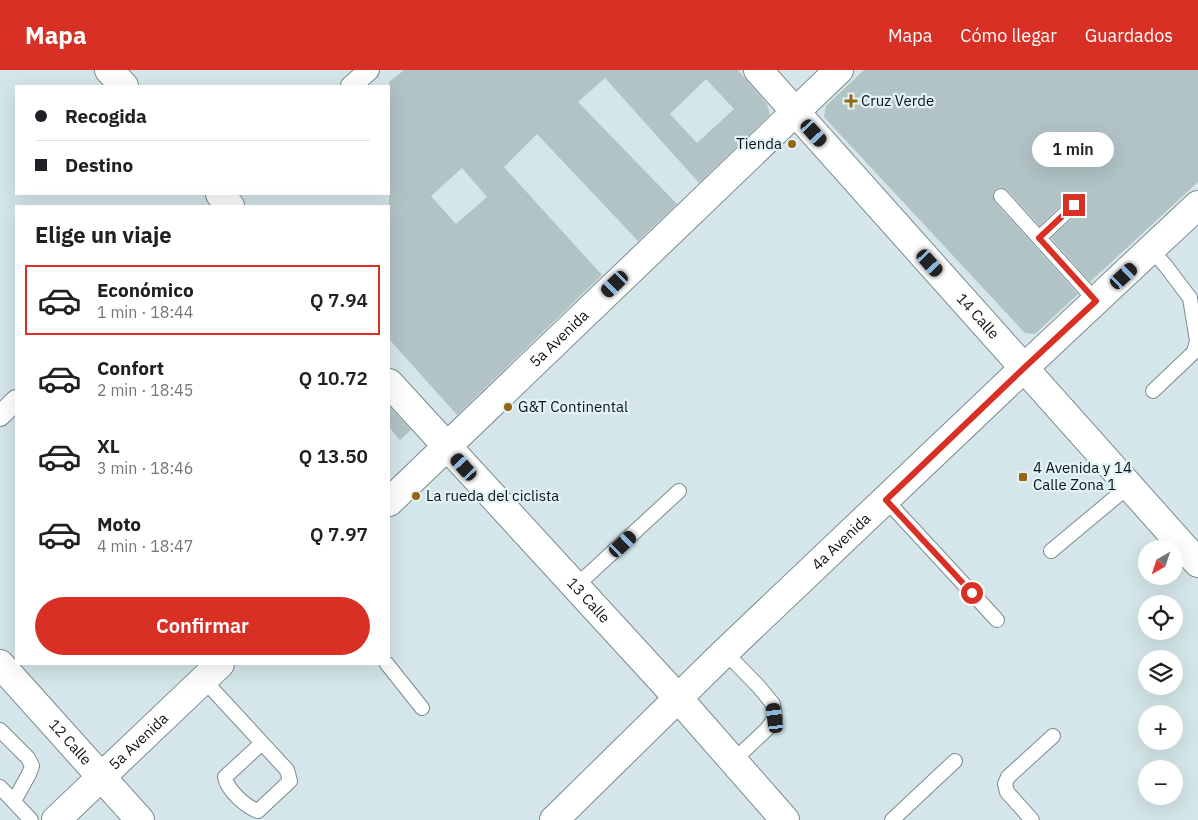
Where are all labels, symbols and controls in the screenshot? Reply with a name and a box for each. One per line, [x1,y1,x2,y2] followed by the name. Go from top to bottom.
[25,19,87,51] text: Mapa
[888,24,932,47] text: Mapa
[960,24,1057,47] text: Cómo llegar
[1085,24,1173,47] text: Guardados
[861,91,934,110] place label: Cruz Verde
[845,95,857,107] marker: Cruz Verde
[65,104,147,128] text: Recogida
[798,117,829,149] car
[1033,132,1115,168] callout: 1 min
[736,134,782,153] place label: Tienda
[786,138,798,150] marker: Tienda
[1052,139,1094,159] text: 1 min
[65,153,133,177] text: Destino
[1063,194,1085,216] route end
[35,220,172,249] text: Elige un viaje
[914,247,945,279] car
[1107,260,1140,292] car
[598,268,631,300] car
[37,278,82,323] icon: car
[97,278,194,302] text: Económico
[310,288,368,312] text: Q 7.94
[953,289,1004,343] street label: 14 Calle
[97,302,193,322] text: 1 min · 18:44
[525,306,592,371] street label: 5a Avenida
[37,356,82,401] icon: car
[97,356,164,380] text: Confort
[299,366,368,390] text: Q 10.72
[97,380,193,400] text: 2 min · 18:45
[518,397,628,416] place label: G&T Continental
[502,401,514,413] marker: G&T Continental
[37,434,82,479] icon: car
[97,434,120,458] text: XL
[299,444,368,468] text: Q 13.50
[448,451,479,483] car
[97,458,193,478] text: 3 min · 18:46
[1033,458,1132,494] place label: 4 Avenida y 14 Calle Zona 1
[1017,471,1029,483] marker: 4 Avenida y 14 Calle Zona 1
[426,486,559,505] place label: La rueda del ciclista
[410,490,422,502] marker: La rueda del ciclista
[807,509,874,574] street label: 4a Avenida
[37,512,82,557] icon: car
[97,512,141,536] text: Moto
[310,522,368,546] text: Q 7.97
[606,528,639,560] car
[97,536,193,556] text: 4 min · 18:47
[1138,540,1182,585] north arrow
[1138,540,1183,805] map controls
[563,573,614,627] street label: 13 Calle
[961,582,983,604] route start
[1138,595,1183,640] button: locate
[35,597,370,655] button: Confirmar
[1138,650,1183,695] button: layers
[765,702,784,734] car
[1138,705,1183,750] button: +
[105,709,172,774] street label: 5a Avenida
[45,715,96,769] street label: 12 Calle
[1138,760,1183,805] button: −

